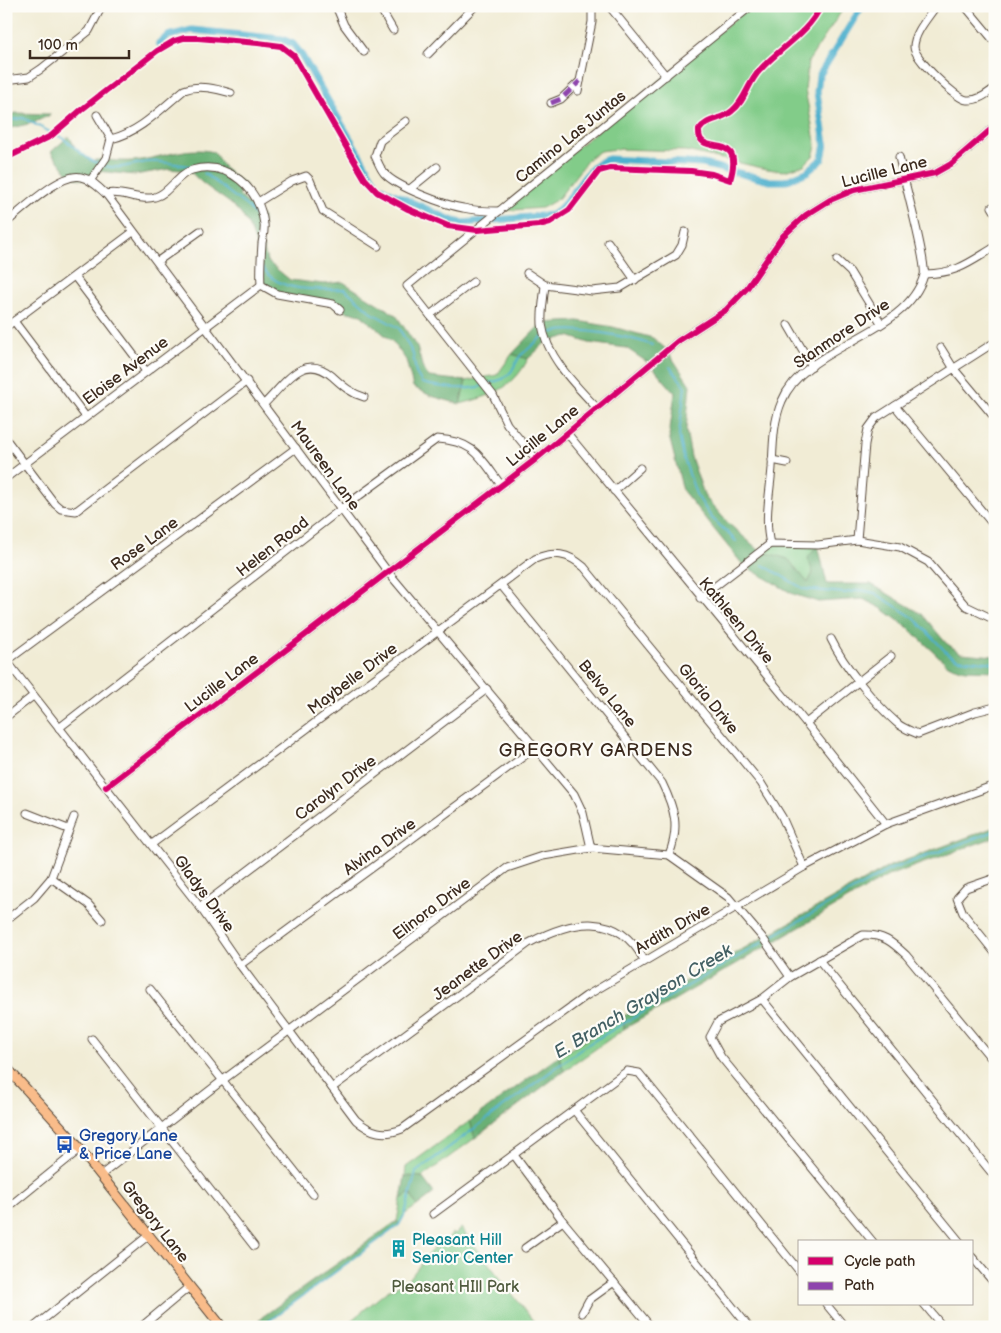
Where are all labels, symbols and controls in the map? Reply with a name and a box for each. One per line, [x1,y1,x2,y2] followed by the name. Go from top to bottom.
[30,28,129,60] scale bar
[38,36,78,55] text: 100 m
[512,87,630,188] street label: Camino Las Juntas
[840,153,930,192] street label: Lucille Lane
[790,295,894,373] street label: Stanmore Drive
[79,333,173,410] street label: Eloise Avenue
[503,401,583,471] street label: Lucille Lane
[286,417,364,515] street label: Maureen Lane
[108,513,183,575] street label: Rose Lane
[233,513,313,581] street label: Helen Road
[694,574,778,668] street label: Kathleen Drive
[304,639,402,719] street label: Maybelle Drive
[181,649,263,717] street label: Lucille Lane
[574,656,640,732] street label: Belva Lane
[674,660,742,738] street label: Gloria Drive
[499,740,693,761] district label: GREGORY GARDENS
[292,751,381,825] street label: Carolyn Drive
[340,814,420,880] street label: Alvina Drive
[169,852,238,937] street label: Gladys Drive
[389,873,475,945] street label: Elinora Drive
[632,900,714,958] street label: Ardith Drive
[429,927,527,1005] street label: Jeanette Drive
[550,939,737,1063] water label: E. Branch Grayson Creek
[79,1127,178,1164] place label: Gregory Lane & Price Lane
[55,1134,75,1154] bus stop icon: Gregory Lane & Price Lane
[117,1177,193,1267] street label: Gregory Lane
[412,1231,513,1268] place label: Pleasant Hill Senior Center
[388,1238,408,1258] building icon: Pleasant Hill Senior Center
[798,1240,974,1306] legend
[844,1252,915,1271] text: Cycle path
[844,1276,874,1295] text: Path
[391,1278,519,1297] park label: Pleasant HIll Park

